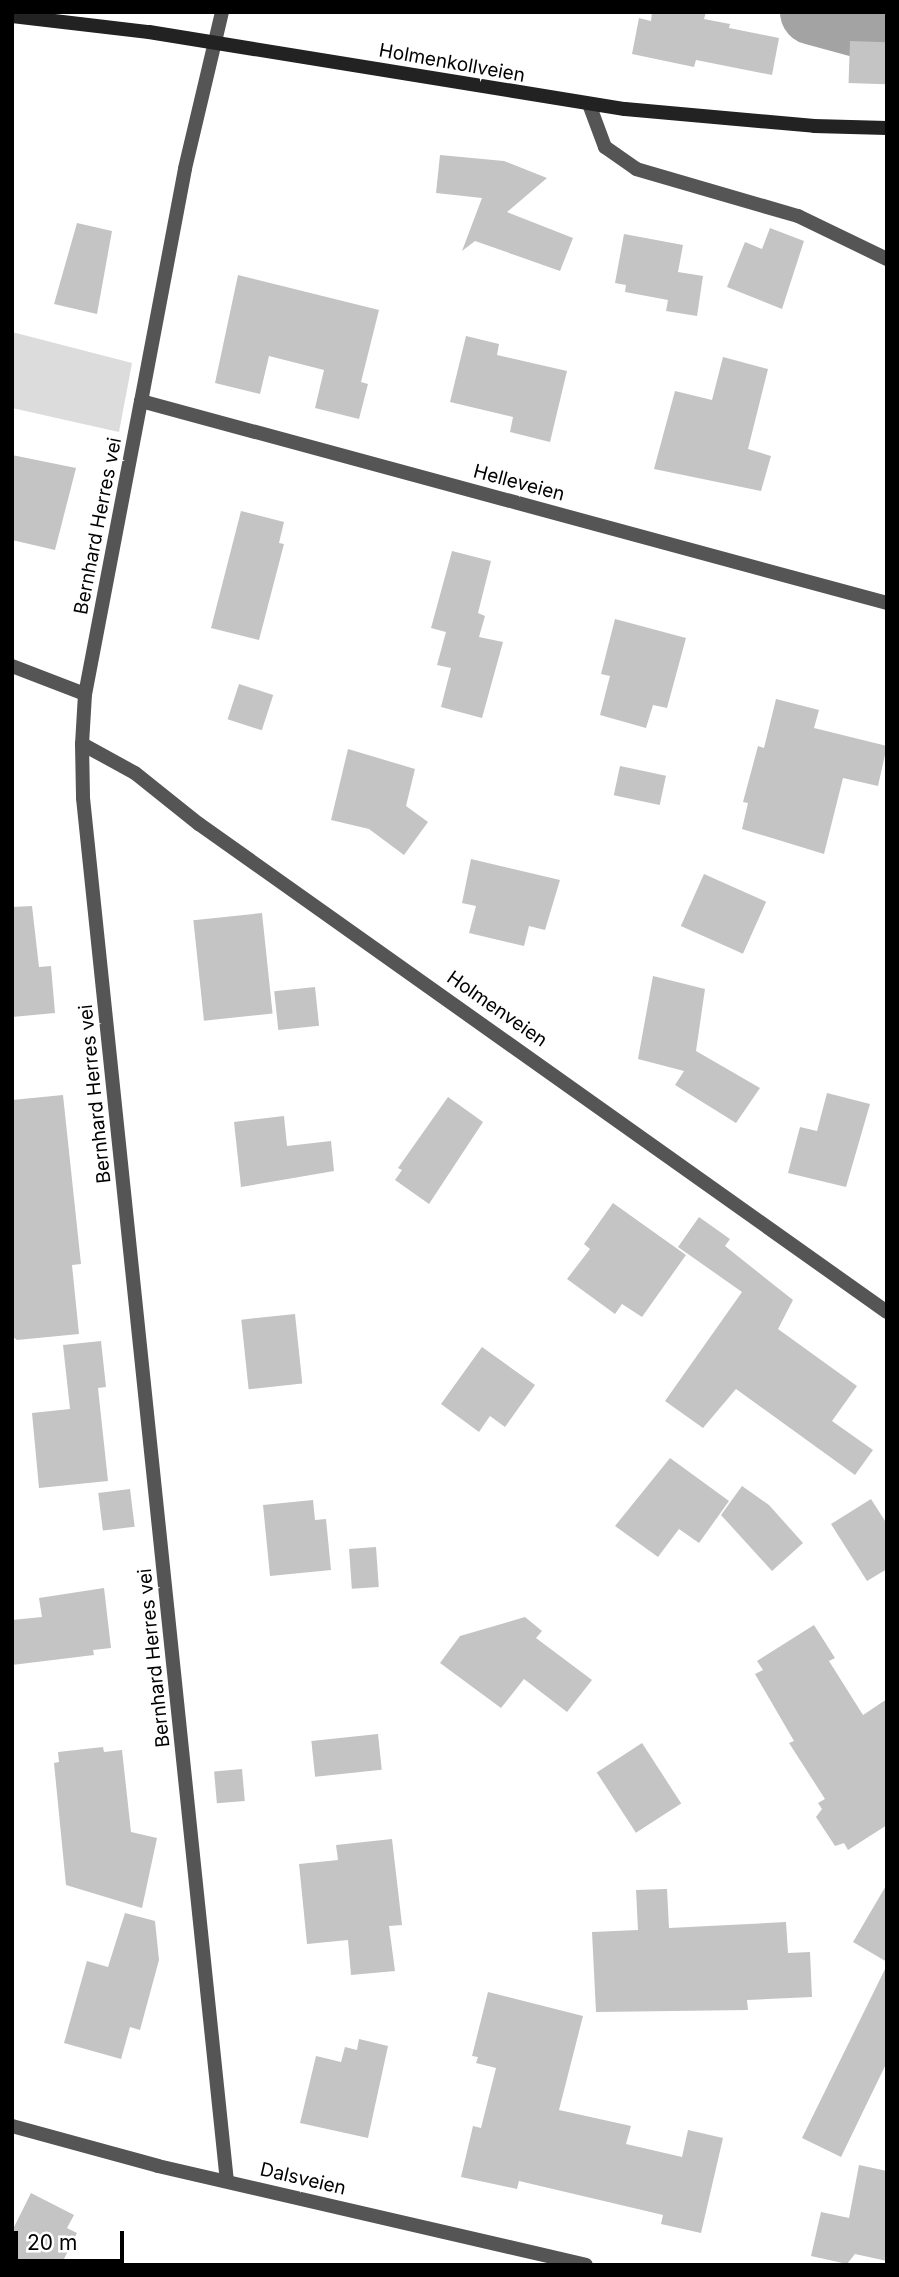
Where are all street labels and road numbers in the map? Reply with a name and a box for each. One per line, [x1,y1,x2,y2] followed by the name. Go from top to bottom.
[377,39,527,87] street label: Holmenkollveien
[70,436,126,616] street label: Bernhard Herres vei
[471,460,567,506] street label: Helleveien
[443,966,551,1052] street label: Holmenveien
[74,1003,116,1185] street label: Bernhard Herres vei
[133,1567,175,1749] street label: Bernhard Herres vei
[258,2158,348,2200] street label: Dalsveien

